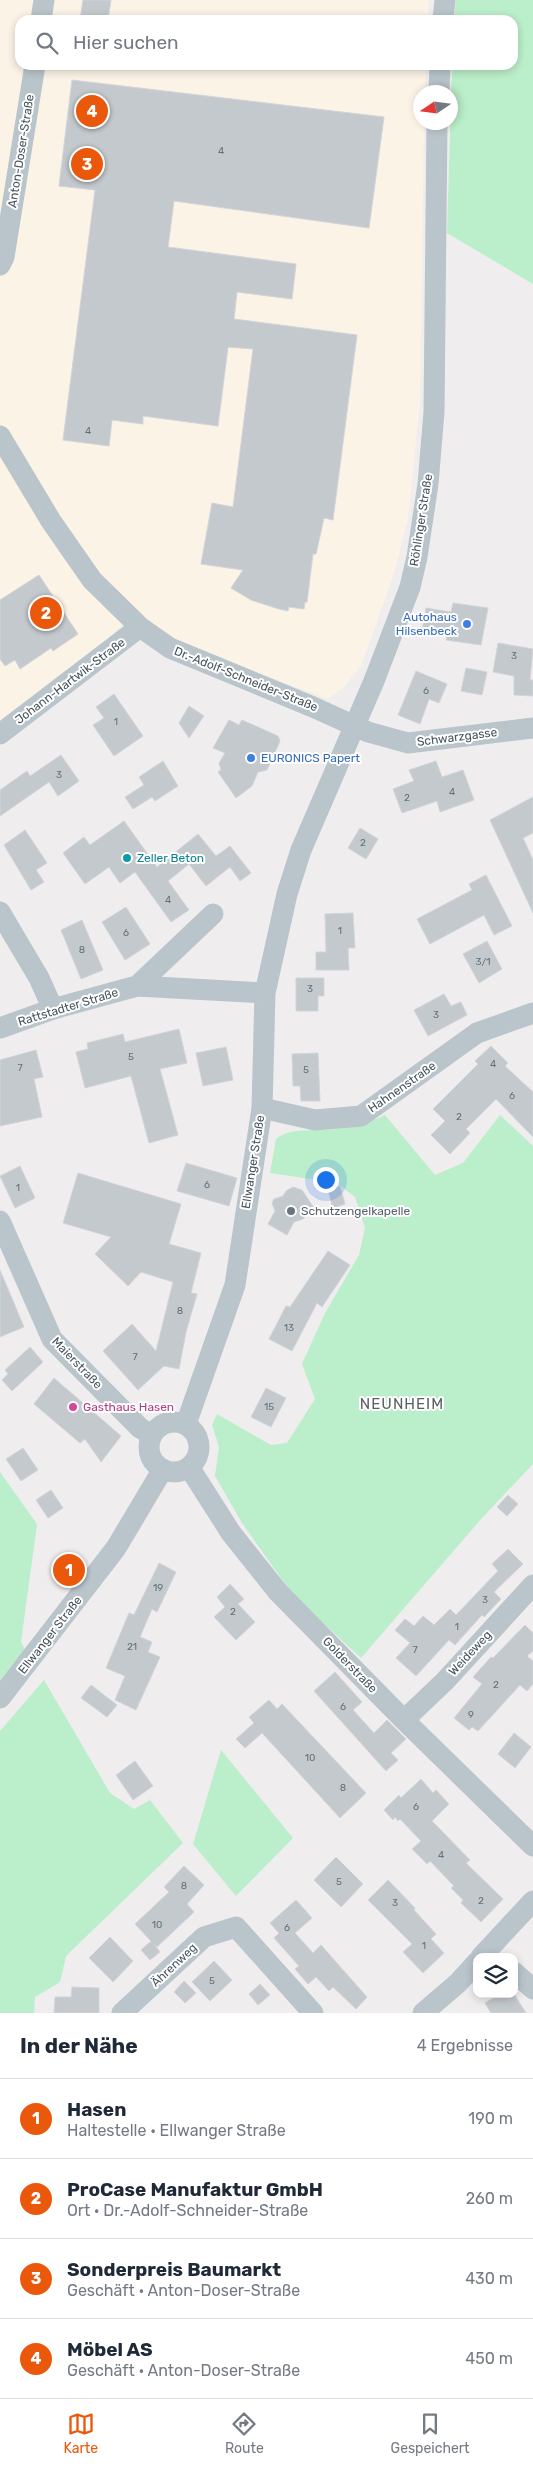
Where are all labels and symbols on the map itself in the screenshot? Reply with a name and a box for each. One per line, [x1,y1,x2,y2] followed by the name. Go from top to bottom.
[413,85,458,130] north arrow
[76,92,108,130] pin: 4
[5,93,37,209] street label: Anton-Doser-Straße
[71,145,103,183] pin: 3
[218,145,224,157] house number: 4
[85,425,91,437] house number: 4
[407,473,435,567] street label: Röhlinger Straße
[30,594,62,632] pin: 2
[396,610,458,638] place label: Autohaus Hilsenbeck
[461,618,473,630] marker: Autohaus Hilsenbeck
[12,635,128,727] street label: Johann-Hartwik-Straße
[172,644,320,714] street label: Dr.-Adolf-Schneider-Straße
[511,650,517,662] house number: 3
[423,685,429,697] house number: 6
[114,716,118,728] house number: 1
[416,725,498,749] street label: Schwarzgasse
[261,751,360,765] place label: EURONICS Papert
[245,752,257,764] marker: EURONICS Papert
[56,769,62,781] house number: 3
[449,786,455,798] house number: 4
[404,792,410,804] house number: 2
[360,837,366,849] house number: 2
[137,851,204,865] place label: Zeller Beton
[121,852,133,864] marker: Zeller Beton
[165,894,171,906] house number: 4
[338,925,342,937] house number: 1
[123,927,129,939] house number: 6
[79,944,85,956] house number: 8
[475,956,491,968] house number: 3/1
[307,983,313,995] house number: 3
[16,985,120,1029] street label: Rattstadter Straße
[433,1009,439,1021] house number: 3
[128,1051,134,1063] house number: 5
[365,1058,439,1116] street label: Hahnenstraße
[490,1058,496,1070] house number: 4
[17,1062,23,1074] house number: 7
[303,1064,309,1076] house number: 5
[509,1090,515,1102] house number: 6
[456,1111,462,1123] house number: 2
[239,1114,267,1210] street label: Ellwanger Straße
[313,1167,339,1193] your location
[204,1179,210,1191] house number: 6
[16,1182,20,1194] house number: 1
[301,1204,411,1218] place label: Schutzengelkapelle
[285,1205,297,1217] marker: Schutzengelkapelle
[177,1305,183,1317] house number: 8
[284,1322,294,1334] house number: 13
[49,1334,105,1392] street label: Maierstraße
[132,1351,138,1363] house number: 7
[360,1395,444,1413] district label: NEUNHEIM
[83,1400,174,1414] place label: Gasthaus Hasen
[67,1401,79,1413] marker: Gasthaus Hasen
[264,1401,274,1413] house number: 15
[53,1551,85,1589] pin: 1
[153,1582,163,1594] house number: 19
[15,1593,85,1677] street label: Ellwanger Straße
[482,1594,488,1606] house number: 3
[230,1606,236,1618] house number: 2
[455,1621,459,1633] house number: 1
[446,1628,494,1678] street label: Weideweg
[320,1634,380,1696] street label: Golderstraße
[127,1641,137,1653] house number: 21
[412,1644,418,1656] house number: 7
[493,1679,499,1691] house number: 2
[340,1701,346,1713] house number: 6
[468,1709,474,1721] house number: 9
[305,1752,315,1764] house number: 10
[340,1782,346,1794] house number: 8
[413,1801,419,1813] house number: 6
[438,1849,444,1861] house number: 4
[336,1876,342,1888] house number: 5
[181,1880,187,1892] house number: 8
[478,1895,484,1907] house number: 2
[392,1897,398,1909] house number: 3
[152,1919,162,1931] house number: 10
[284,1922,290,1934] house number: 6
[148,1940,200,1990] street label: Ährenweg
[422,1940,426,1952] house number: 1
[209,1975,215,1987] house number: 5

